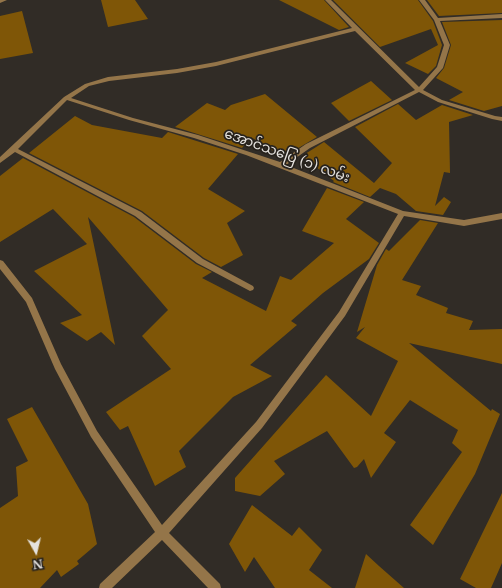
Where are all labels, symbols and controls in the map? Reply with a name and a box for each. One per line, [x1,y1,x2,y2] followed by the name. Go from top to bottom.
[222,125,352,187] street label: အောင်သပြေ (၁) လမ်း
[16,532,56,572] north arrow
[32,556,44,572] text: N

